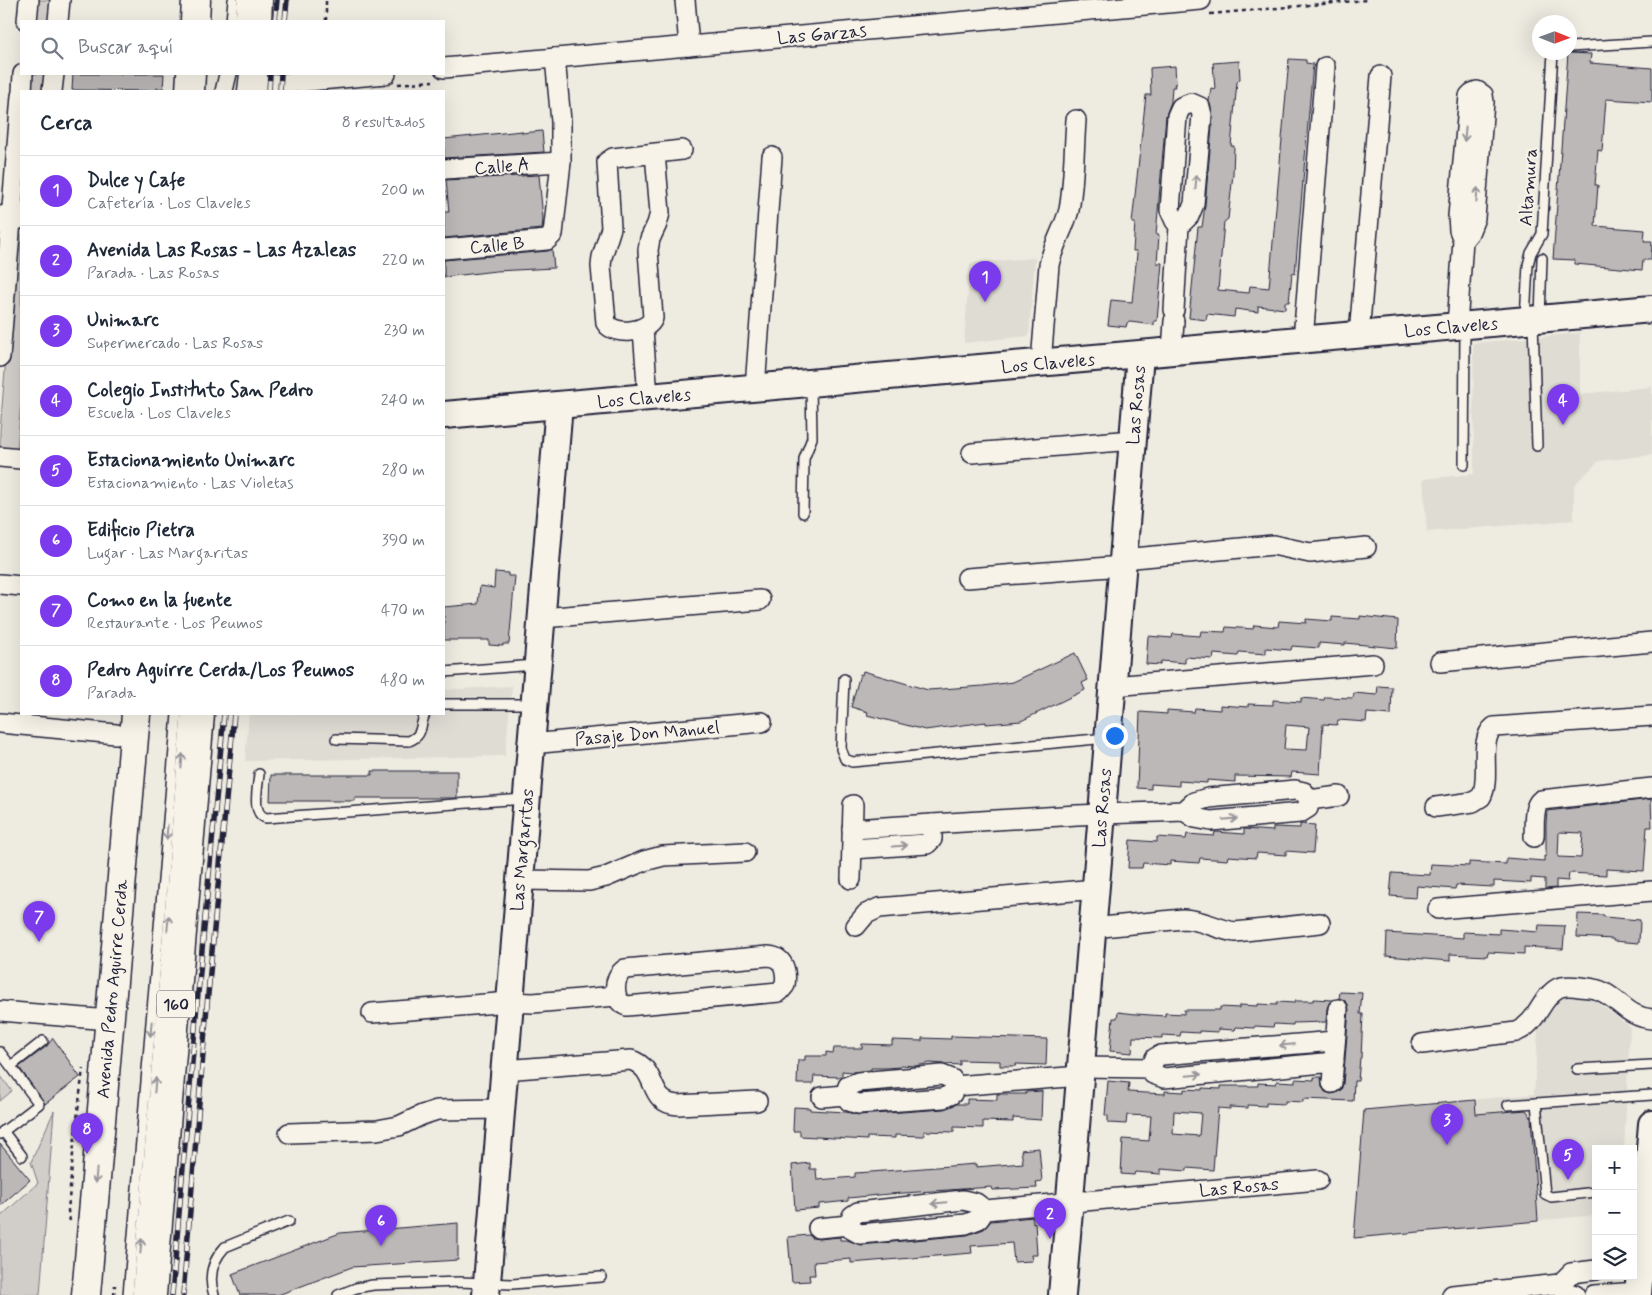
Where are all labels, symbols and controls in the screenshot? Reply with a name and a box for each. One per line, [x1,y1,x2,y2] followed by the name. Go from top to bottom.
[1532,15,1577,60] north arrow
[776,19,868,51] street label: Las Garzas
[20,20,445,75] search box
[38,34,66,62] icon: search
[78,35,173,60] text: Buscar aquí
[40,109,93,137] text: Cerca
[342,112,425,133] text: 8 resultados
[1461,126,1470,142] one-way arrow
[1514,147,1544,227] street label: Altamura
[474,153,530,181] street label: Calle A
[87,168,185,193] text: Dulce y Cafe
[1192,175,1201,191] one-way arrow
[52,180,60,201] text: 1
[381,180,425,201] text: 200 m
[1472,187,1481,203] one-way arrow
[87,193,251,214] text: Cafetería · Los Claveles
[469,232,526,260] street label: Calle B
[87,238,356,263] text: Avenida Las Rosas - Las Azaleas
[52,250,60,271] text: 2
[382,250,425,271] text: 220 m
[969,261,1001,302] pin: 1
[87,263,219,284] text: Parada · Las Rosas
[87,308,159,333] text: Unimarc
[1403,312,1499,344] street label: Los Claveles
[52,320,60,341] text: 3
[384,320,425,341] text: 230 m
[87,333,263,354] text: Supermercado · Las Rosas
[1000,348,1096,380] street label: Los Claveles
[1122,364,1152,446] street label: Las Rosas
[87,378,313,403] text: Colegio Instituto San Pedro
[596,383,692,415] street label: Los Claveles
[1547,384,1579,425] pin: 4
[51,390,61,411] text: 4
[381,390,425,411] text: 240 m
[87,403,231,424] text: Escuela · Los Claveles
[87,448,295,473] text: Estacionamiento Unimarc
[51,460,61,481] text: 5
[382,460,425,481] text: 280 m
[87,473,294,494] text: Estacionamiento · Las Violetas
[87,518,195,543] text: Edificio Pietra
[52,530,60,551] text: 6
[382,530,425,551] text: 390 m
[87,543,248,564] text: Lugar · Las Margaritas
[87,588,232,613] text: Como en la fuente
[51,600,61,621] text: 7
[381,600,425,621] text: 470 m
[87,613,263,634] text: Restaurante · Los Peumos
[87,658,354,683] text: Pedro Aguirre Cerda/Los Peumos
[51,670,61,691] text: 8
[380,670,425,691] text: 480 m
[87,683,136,704] text: Parada
[574,716,721,752] street label: Pasaje Don Manuel
[1102,723,1128,749] your location
[177,753,187,769] one-way arrow
[1088,767,1118,849] street label: Las Rosas
[506,788,542,913] street label: Las Margaritas
[1222,814,1238,824] one-way arrow
[163,824,172,840] one-way arrow
[892,842,908,851] one-way arrow
[91,878,135,1100] street label: Avenida Pedro Aguirre Cerda
[23,901,55,942] pin: 7
[164,915,173,931] one-way arrow
[157,991,195,1018] road number: 160
[146,1021,155,1037] one-way arrow
[1279,1040,1295,1050] one-way arrow
[1186,1070,1202,1080] one-way arrow
[150,1077,160,1093] one-way arrow
[1431,1104,1463,1145] pin: 3
[71,1113,103,1154] pin: 8
[1552,1139,1584,1180] pin: 5
[1592,1145,1637,1280] map controls
[1592,1145,1637,1190] button: +
[91,1168,101,1184] one-way arrow
[1198,1173,1280,1203] street label: Las Rosas
[1592,1190,1637,1235] button: −
[931,1198,947,1208] one-way arrow
[1034,1198,1066,1239] pin: 2
[365,1205,397,1246] pin: 6
[1592,1235,1637,1280] button: layers
[136,1239,146,1255] one-way arrow

